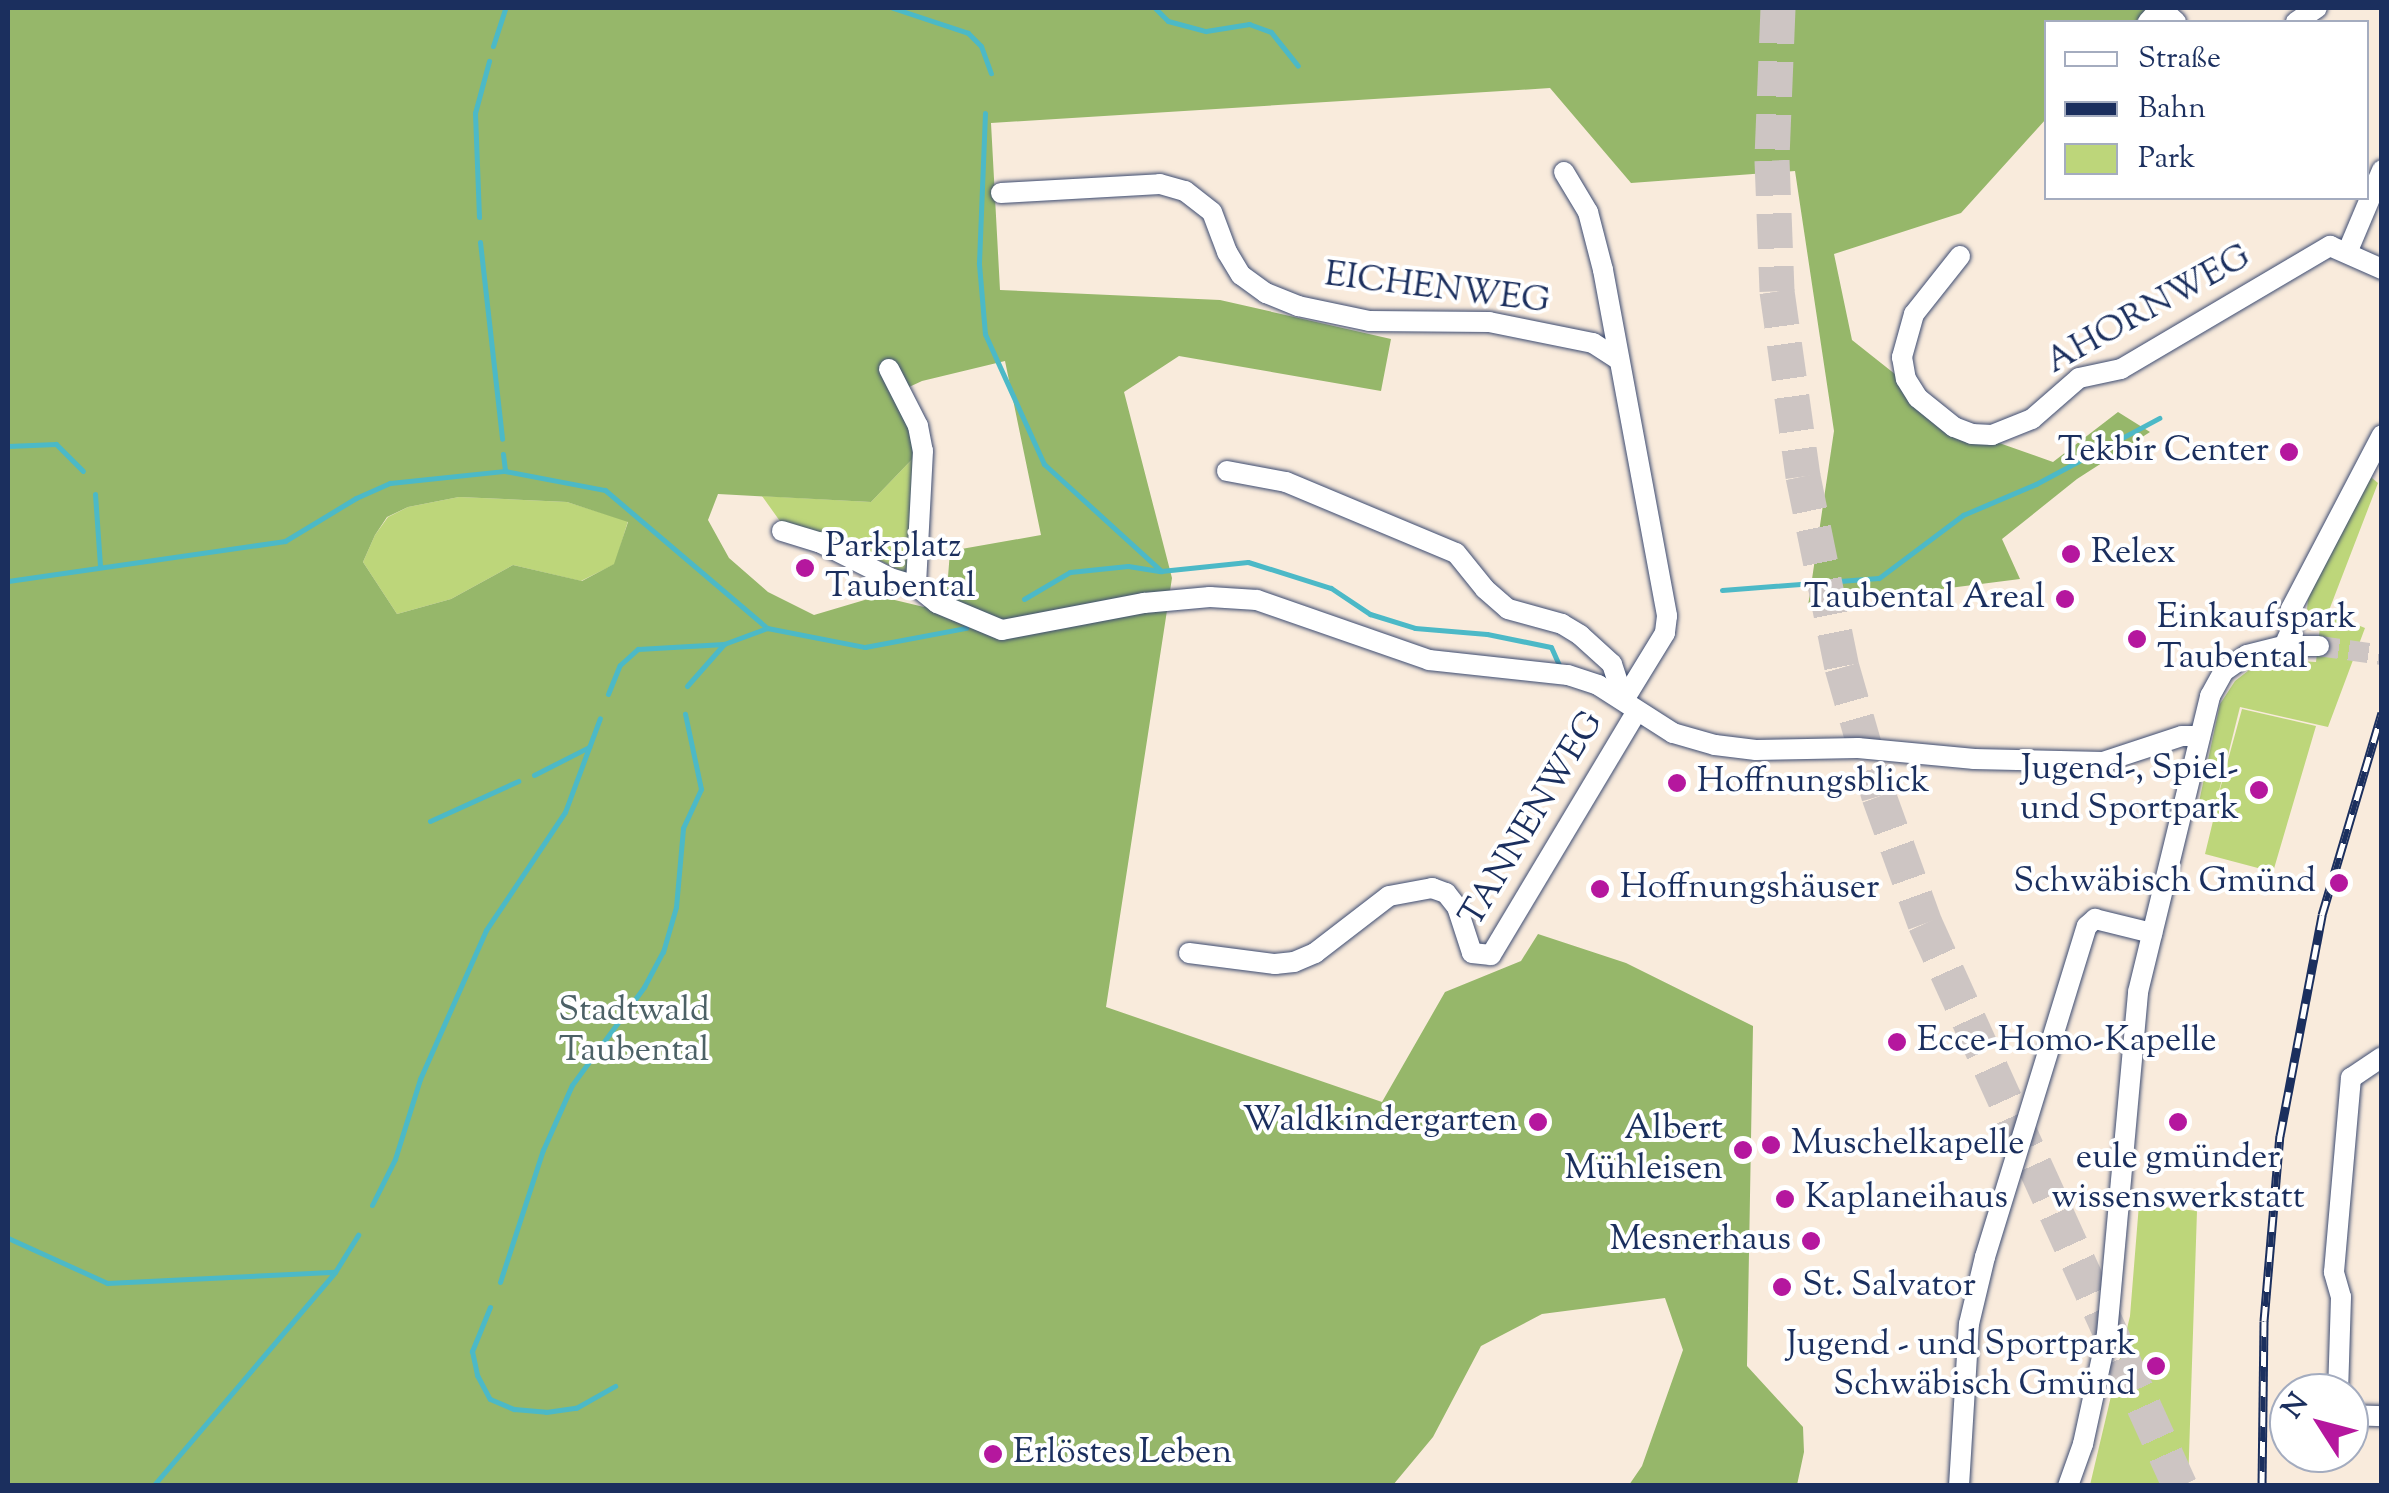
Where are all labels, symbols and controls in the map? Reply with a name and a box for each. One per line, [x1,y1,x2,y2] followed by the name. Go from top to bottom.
[2044,20,2369,200] legend
[2138,38,2221,81] text: Straße
[2138,88,2206,131] text: Bahn
[2138,138,2195,181] text: Park
[2039,237,2259,385] street label: AHORNWEG
[1322,255,1552,325] street label: EICHENWEG
[2058,431,2269,473] place label: Tekbir Center
[2278,441,2300,463] marker: Tekbir Center
[825,527,976,609] place label: Parkplatz Taubental
[2091,533,2176,575] place label: Relex
[2060,543,2082,565] marker: Relex
[794,557,816,579] marker: Parkplatz Taubental
[1804,578,2045,620] place label: Taubental Areal
[2054,588,2076,610] marker: Taubental Areal
[2157,598,2357,680] place label: Einkaufspark Taubental
[2126,628,2148,650] marker: Einkaufspark Taubental
[1452,705,1614,935] street label: TANNENWEG
[2020,749,2239,831] place label: Jugend-, Spiel- und Sportpark
[1697,762,1930,804] place label: Hoffnungsblick
[1666,772,1688,794] marker: Hoffnungsblick
[2248,779,2270,801] marker: Jugend-, Spiel- und Sportpark
[2013,862,2316,904] place label: Schwäbisch Gmünd
[1620,868,1879,910] place label: Hoffnungshäuser
[2326,870,2352,896] marker: Schwäbisch Gmünd
[1589,878,1611,900] marker: Hoffnungshäuser
[558,991,710,1073] park label: Stadtwald Taubental
[1917,1021,2217,1063] place label: Ecce-Homo-Kapelle
[1886,1031,1908,1053] marker: Ecce-Homo-Kapelle
[1242,1101,1518,1143] place label: Waldkindergarten
[1564,1109,1723,1191] place label: Albert Mühleisen
[1527,1111,1549,1133] marker: Waldkindergarten
[2167,1111,2189,1133] marker: eule gmünder wissenswerkstatt
[1791,1124,2025,1166] place label: Muschelkapelle
[1760,1134,1782,1156] marker: Muschelkapelle
[2051,1138,2305,1220] place label: eule gmünder wissenswerkstatt
[1732,1139,1754,1161] marker: Albert Mühleisen
[1805,1178,2008,1220] place label: Kaplaneihaus
[1774,1188,1796,1210] marker: Kaplaneihaus
[1610,1220,1791,1262] place label: Mesnerhaus
[1800,1230,1822,1252] marker: Mesnerhaus
[1802,1266,1976,1308] place label: St. Salvator
[1771,1276,1793,1298] marker: St. Salvator
[1786,1325,2136,1407] place label: Jugend - und Sportpark Schwäbisch Gmünd
[2145,1355,2167,1377] marker: Jugend - und Sportpark Schwäbisch Gmünd
[2269,1373,2369,1473] north arrow
[2274,1386,2319,1427] text: N
[1013,1433,1232,1475] place label: Erlöstes Leben
[982,1443,1004,1465] marker: Erlöstes Leben

